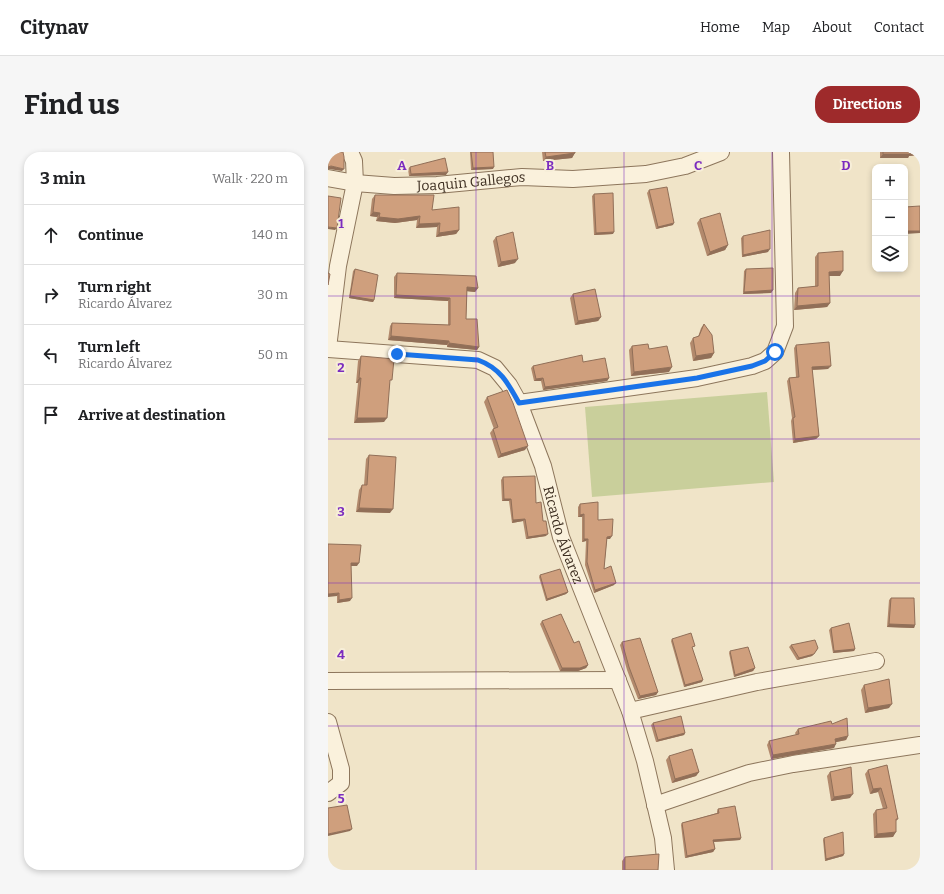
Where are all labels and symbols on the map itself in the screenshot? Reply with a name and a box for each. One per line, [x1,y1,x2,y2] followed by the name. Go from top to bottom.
[397,158,407,173] text: A
[546,158,554,173] text: B
[694,158,702,173] text: C
[841,158,851,173] text: D
[416,169,526,194] street label: Joaquin Gallegos
[338,216,344,231] text: 1
[766,343,784,361] route start
[388,345,406,363] route end
[337,360,345,375] text: 2
[539,484,587,586] street label: Ricardo Álvarez
[337,504,345,519] text: 3
[337,647,345,662] text: 4
[337,791,345,806] text: 5

